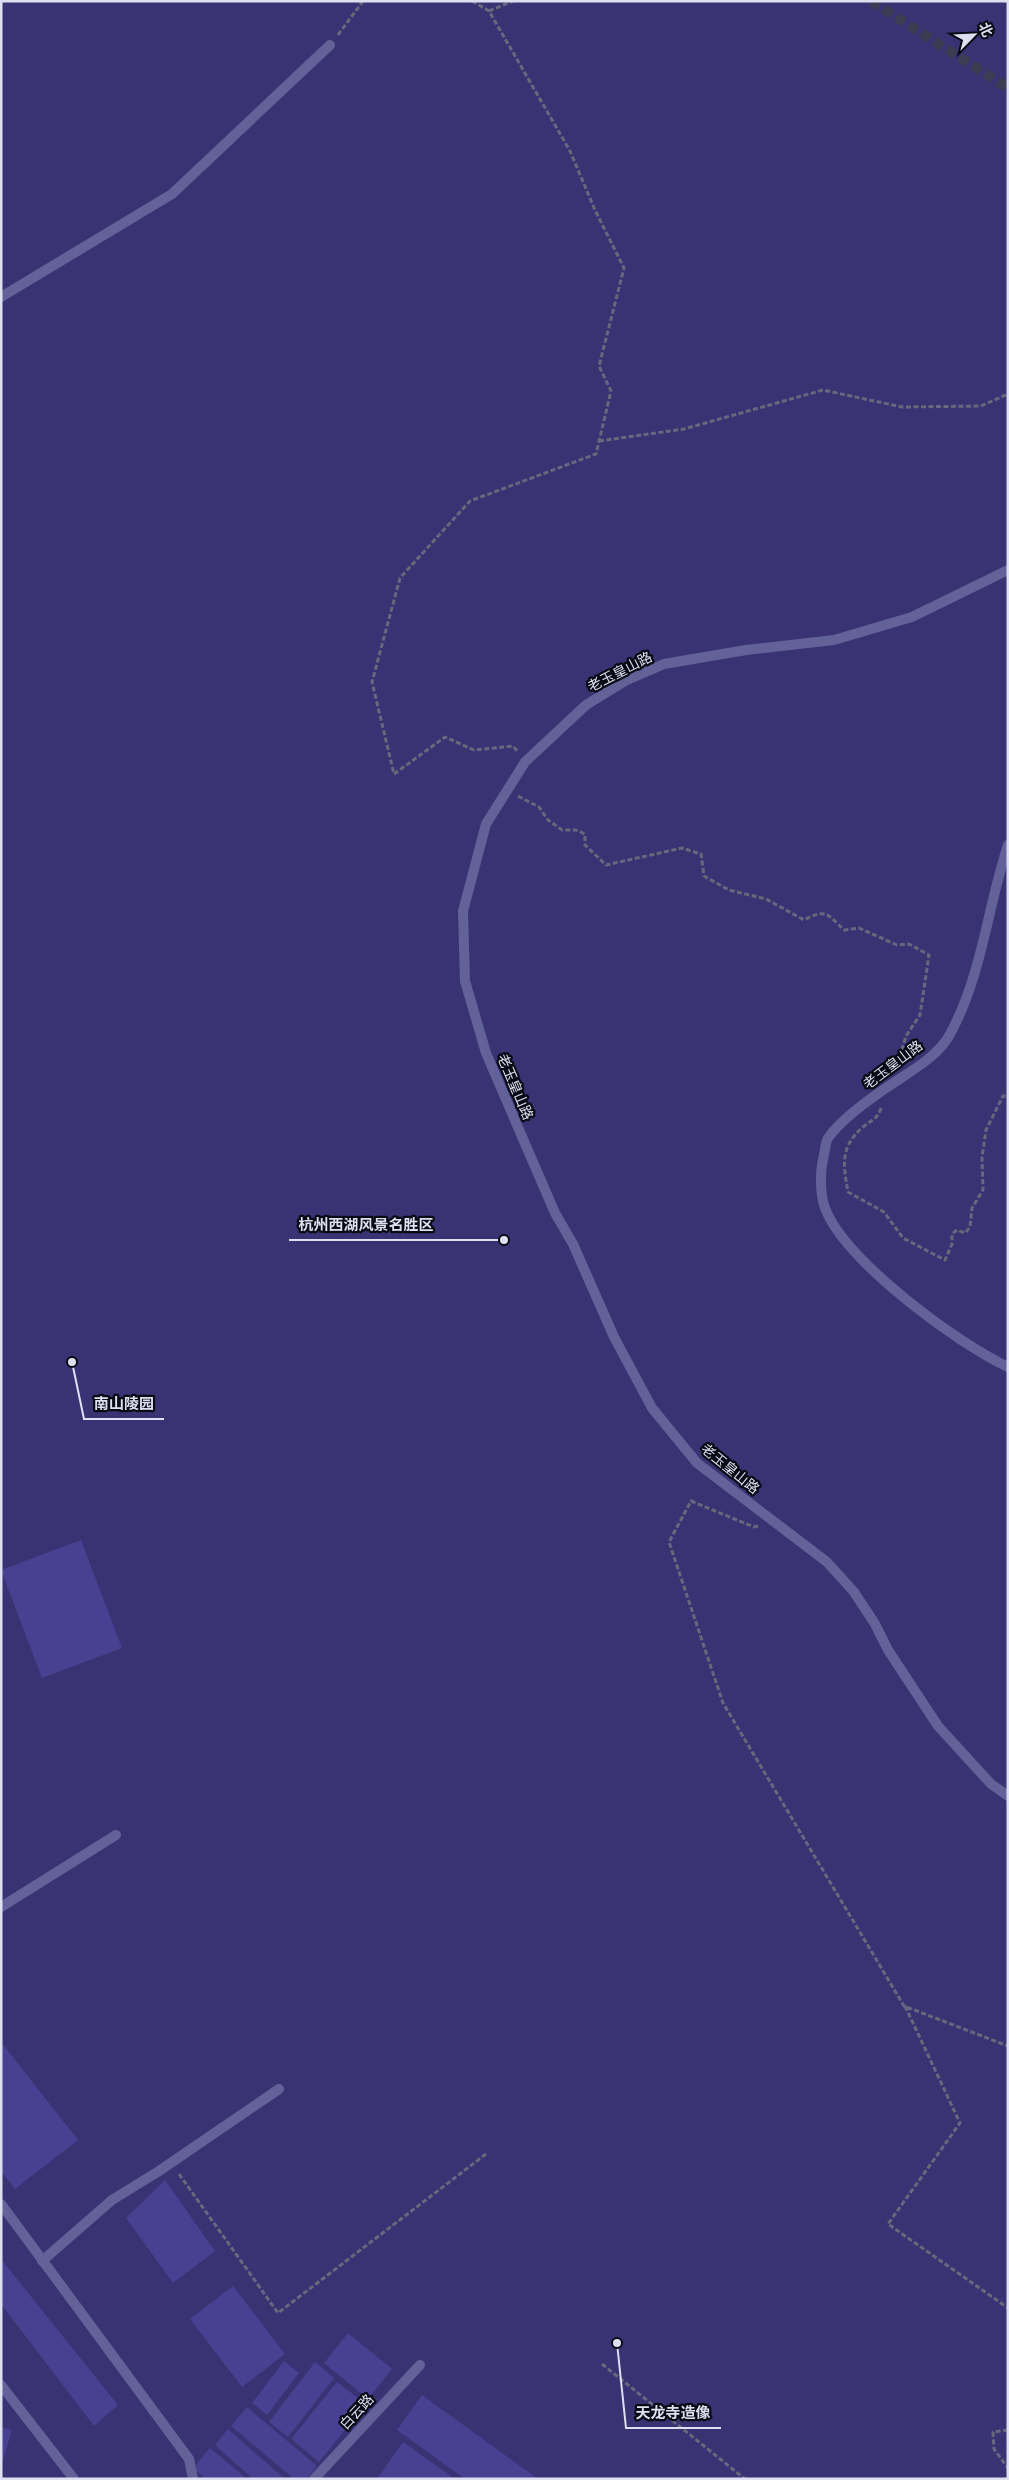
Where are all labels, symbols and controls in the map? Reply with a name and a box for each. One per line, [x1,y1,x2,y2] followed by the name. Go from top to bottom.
[949,10,999,60] north arrow
[975,20,996,40] text: 北
[585,649,655,695] street label: 老玉皇山路
[860,1037,926,1093] street label: 老玉皇山路
[494,1051,536,1123] street label: 老玉皇山路
[289,1210,444,1240] callout: 杭州西湖风景名胜区
[298,1216,434,1234] text: 杭州西湖风景名胜区
[84,1389,164,1419] callout: 南山陵园
[94,1395,154,1413] text: 南山陵园
[697,1440,763,1498] street label: 老玉皇山路
[336,2391,378,2433] street label: 白云路
[626,2398,721,2428] callout: 天龙寺造像
[635,2404,711,2422] text: 天龙寺造像

